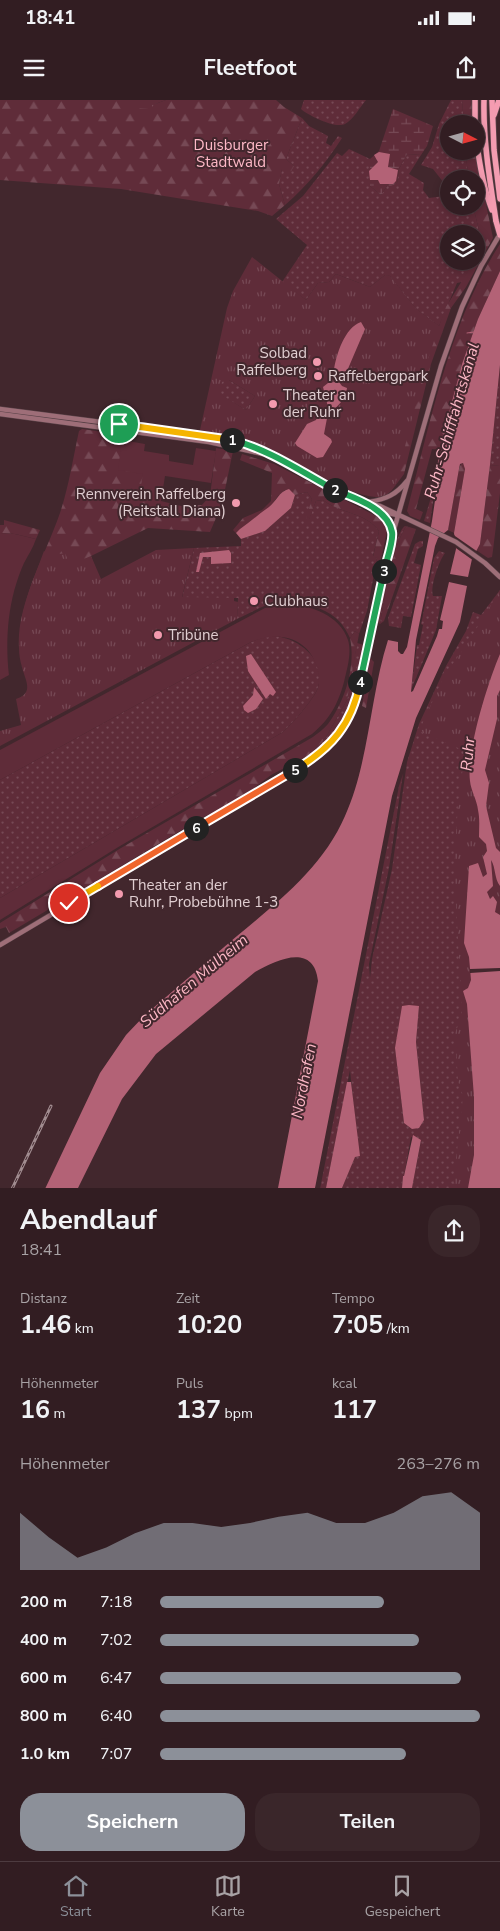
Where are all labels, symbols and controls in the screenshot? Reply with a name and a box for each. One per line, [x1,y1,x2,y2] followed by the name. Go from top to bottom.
[25,5,75,31] text: 18:41
[204,53,296,83] text: Fleetfoot
[20,54,48,82] icon: menu
[452,54,480,82] icon: share
[440,115,485,160] north arrow
[440,115,485,270] map controls
[194,135,269,172] park label: Duisburger Stadtwald
[440,170,485,215] button: locate
[440,225,485,270] button: layers
[419,340,485,502] water label: Ruhr-Schifffahrtskanal
[236,343,307,380] place label: Solbad Raffelberg
[311,356,323,368] marker: Solbad Raffelberg
[328,366,429,386] place label: Raffelbergpark
[312,370,324,382] marker: Raffelbergpark
[283,385,355,422] place label: Theater an der Ruhr
[267,398,279,410] marker: Theater an der Ruhr
[98,403,140,445] pin
[105,410,133,438] icon: arrive
[220,428,244,452] pin: 1
[228,431,237,450] text: 1
[322,478,348,502] pin: 2
[331,481,340,500] text: 2
[76,484,226,521] place label: Rennverein Raffelberg (Reitstall Diana)
[230,497,242,509] marker: Rennverein Raffelberg (Reitstall Diana)
[372,558,396,584] pin: 3
[380,562,389,581] text: 3
[264,591,328,611] place label: Clubhaus
[248,595,260,607] marker: Clubhaus
[168,625,218,645] place label: Tribüne
[152,629,164,641] marker: Tribüne
[348,670,372,694] pin: 4
[356,673,365,692] text: 4
[456,735,481,772] water label: Ruhr
[282,758,308,782] pin: 5
[291,761,300,780] text: 5
[184,816,208,840] pin: 6
[192,819,201,838] text: 6
[129,875,278,912] place label: Theater an der Ruhr, Probebühne 1-3
[48,882,90,924] pin
[113,888,125,900] marker: Theater an der Ruhr, Probebühne 1-3
[55,889,83,917] icon: check
[135,929,253,1033] water label: Südhafen Mülheim
[286,1042,322,1120] water label: Nordhafen
[20,1201,157,1239] text: Abendlauf
[428,1205,480,1257] button: share
[20,1239,62,1261] text: 18:41
[20,1289,67,1308] text: Distanz
[176,1289,200,1308] text: Zeit
[332,1289,375,1308] text: Tempo
[20,1308,71,1342] text: 1.46
[176,1308,242,1342] text: 10:20
[332,1308,383,1342] text: 7:05
[71,1319,94,1338] text: km
[383,1319,410,1338] text: /km
[20,1374,99,1393] text: Höhenmeter
[176,1374,203,1393] text: Puls
[332,1374,357,1393] text: kcal
[20,1393,50,1427] text: 16
[176,1393,221,1427] text: 137
[332,1393,377,1427] text: 117
[50,1404,66,1423] text: m
[221,1404,253,1423] text: bpm
[20,1453,110,1475] text: Höhenmeter
[397,1453,480,1475] text: 263–276 m
[20,1591,67,1613] text: 200 m
[100,1591,132,1613] text: 7:18
[20,1629,67,1651] text: 400 m
[100,1629,132,1651] text: 7:02
[20,1667,67,1689] text: 600 m
[100,1667,132,1689] text: 6:47
[20,1705,67,1727] text: 800 m
[100,1705,132,1727] text: 6:40
[20,1743,70,1765] text: 1.0 km
[100,1743,132,1765] text: 7:07
[20,1793,245,1851] button: Speichern
[255,1793,480,1851] button: Teilen
[60,1872,91,1921] tab: Start
[211,1872,245,1921] tab: Karte
[365,1872,440,1921] tab: Gespeichert

